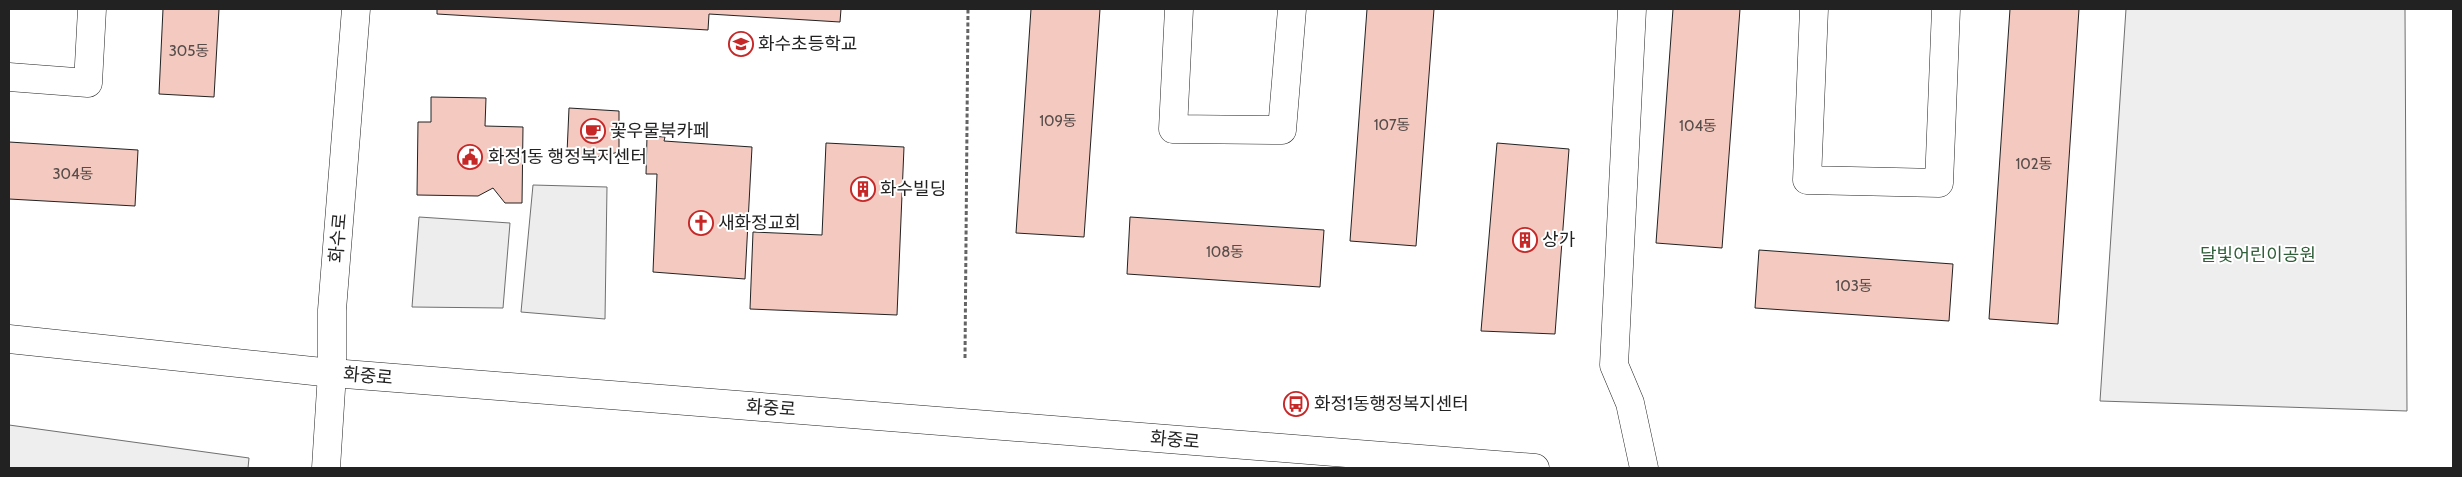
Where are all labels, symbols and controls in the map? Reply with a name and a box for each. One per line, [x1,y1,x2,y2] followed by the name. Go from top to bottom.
[728,31,754,57] school or university icon: 화수초등학교
[758,33,857,55] place label: 화수초등학교
[169,42,209,60] house number: 305동
[1039,112,1077,130] house number: 109동
[1374,116,1410,134] house number: 107동
[1679,117,1717,135] house number: 104동
[580,118,606,144] cafe icon: 꽃우물북카페
[610,120,709,142] place label: 꽃우물북카페
[457,144,483,170] public building icon: 화정1동 행정복지센터
[488,146,647,168] place label: 화정1동 행정복지센터
[2015,155,2053,173] house number: 102동
[52,165,94,183] house number: 304동
[850,176,876,202] building icon: 화수빌딩
[880,178,946,200] place label: 화수빌딩
[688,210,714,236] church icon: 새화정교회
[325,212,351,264] street label: 화수로
[718,212,801,234] place label: 새화정교회
[1512,227,1538,253] building icon: 상가
[1542,229,1576,251] place label: 상가
[1206,243,1244,261] house number: 108동
[2200,244,2316,266] park label: 달빛어린이공원
[1835,277,1873,295] house number: 103동
[342,363,394,389] street label: 화중로
[1283,391,1309,417] bus stop icon: 화정1동행정복지센터
[1314,393,1469,415] place label: 화정1동행정복지센터
[745,395,797,421] street label: 화중로
[1149,427,1201,453] street label: 화중로

